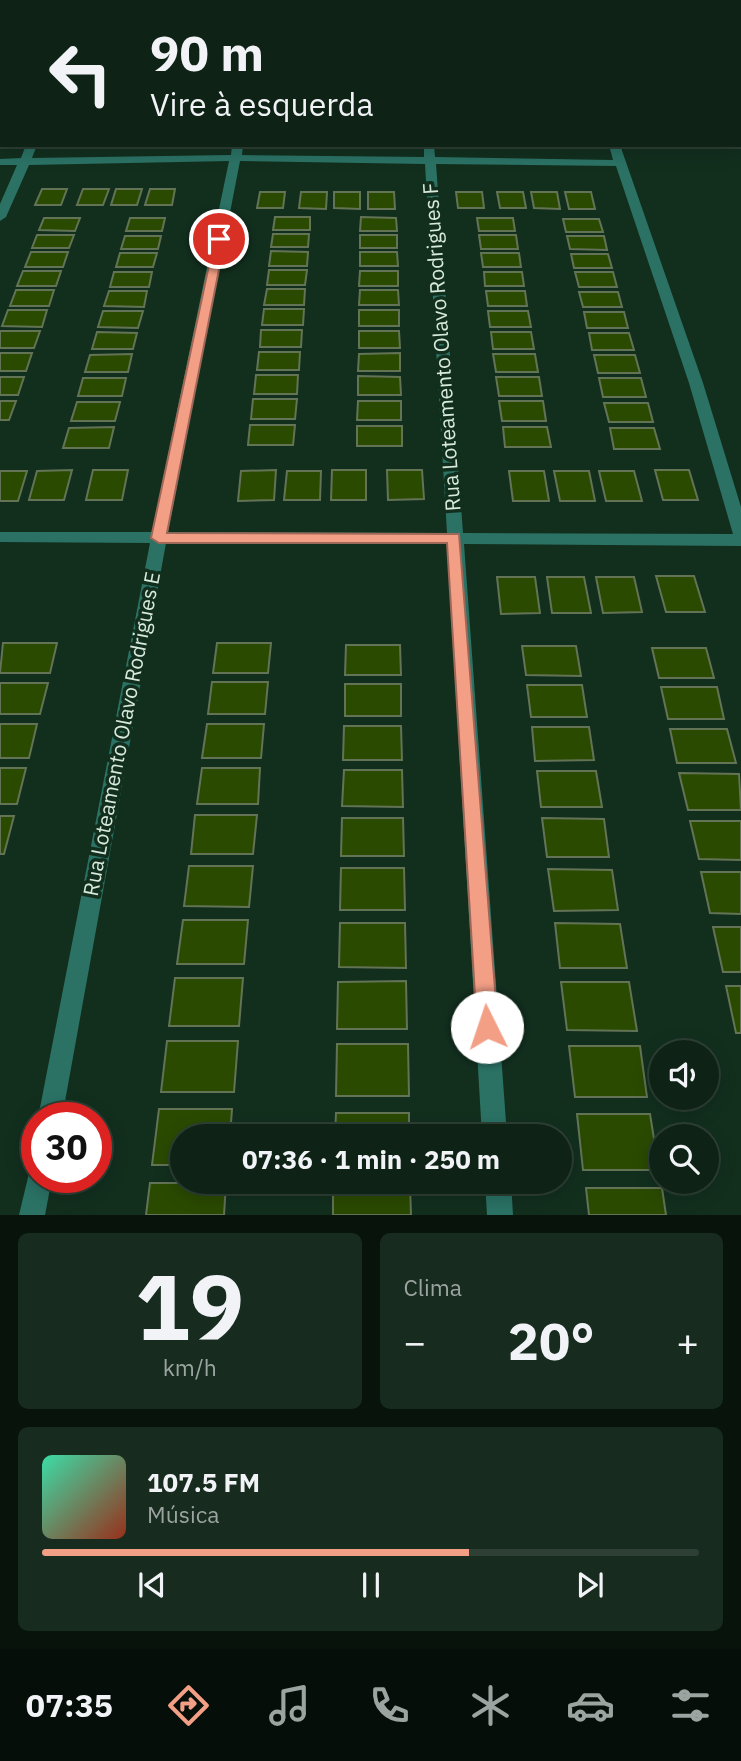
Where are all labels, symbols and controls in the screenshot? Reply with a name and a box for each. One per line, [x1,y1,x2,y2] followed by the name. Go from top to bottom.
[150,21,264,84] text: 90 m
[35,28,126,119] icon: left
[150,83,374,125] text: Vire à esquerda
[416,182,466,512] street label: Rua Loteamento Olavo Rodrigues F
[189,209,249,269] pin
[200,220,238,258] icon: arrive
[76,569,166,898] street label: Rua Loteamento Olavo Rodrigues E
[450,990,524,1064] position arrow
[649,1040,719,1194] map controls
[649,1040,719,1110] button: sound
[21,1102,112,1193] speed limit sign: 30
[649,1124,719,1194] button: search
[242,1142,500,1176] text: 07:36 · 1 min · 250 m
[135,1247,244,1365] text: 19
[404,1272,462,1302] text: Clima
[508,1307,595,1374] text: 20°
[404,1317,426,1366] text: −
[676,1317,699,1366] text: +
[163,1352,217,1382] text: km/h
[147,1465,260,1499] text: 107.5 FM
[147,1499,220,1529] text: Música
[133,1566,171,1604] icon: previous
[352,1566,390,1604] icon: pause
[571,1566,609,1604] icon: next
[164,1681,213,1730] icon: directions
[265,1681,314,1730] icon: music
[365,1681,414,1730] icon: phone
[466,1681,515,1730] icon: climate
[566,1681,615,1730] icon: car
[666,1681,715,1730] icon: filters
[26,1684,113,1726] text: 07:35

